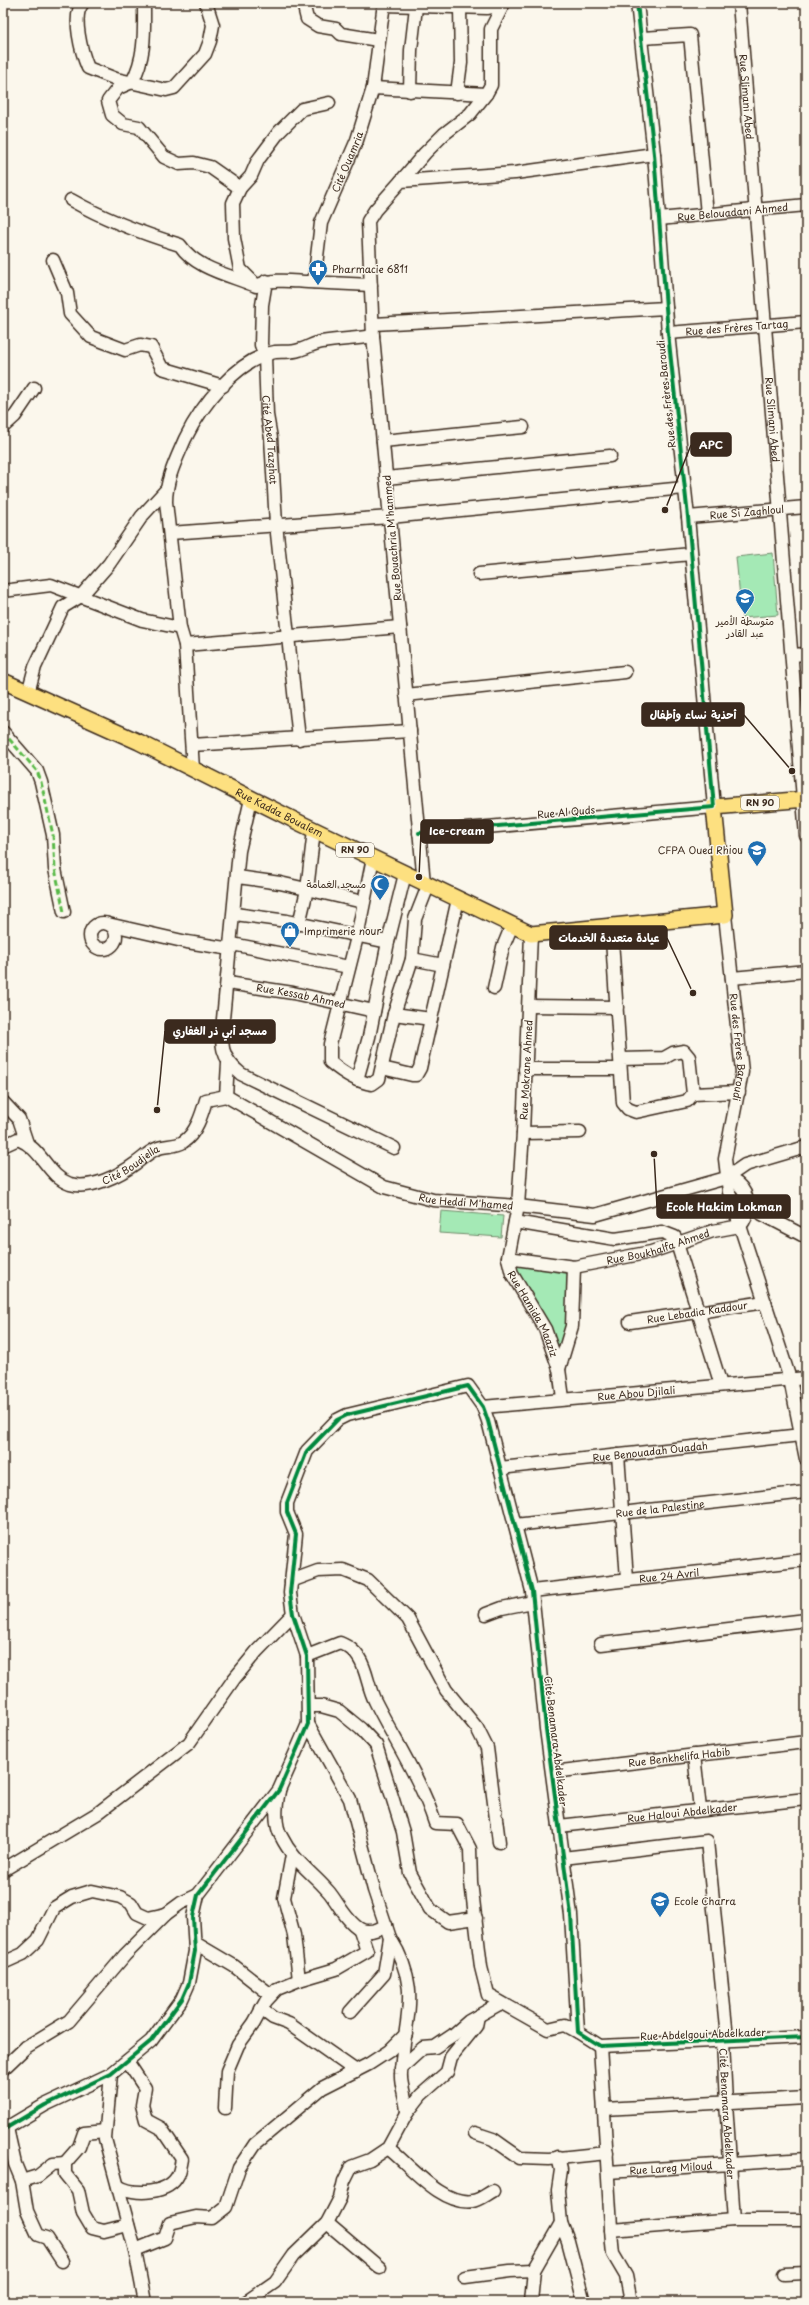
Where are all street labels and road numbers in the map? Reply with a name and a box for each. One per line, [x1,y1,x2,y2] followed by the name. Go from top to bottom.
[736,54,758,140] street label: Rue Slimani Abed
[327,129,366,195] street label: Cité Ouamria
[677,199,789,224] street label: Rue Belouadani Ahmed
[685,315,789,339] street label: Rue des Frères Tartag
[652,339,679,449] street label: Rue des Frères Baroudi
[762,376,784,463] street label: Rue Slimani Abed
[259,395,282,485] street label: Cité Abed Tazghat
[379,474,404,602] street label: Rue Bouachria M'hammed
[709,501,785,522] street label: Rue Si Zaghloul
[233,784,326,840] street label: Rue Kadda Boualem
[741,796,779,810] road number: RN 90
[536,801,596,822] street label: Rue Al Quds
[336,843,374,857] road number: RN 90
[255,979,347,1011] street label: Rue Kessab Ahmed
[727,992,750,1103] street label: Rue des Frères Baroudi
[515,1019,536,1120] street label: Rue Mokrane Ahmed
[99,1140,162,1188] street label: Cité Boudjella
[417,1189,514,1213] street label: Rue Heddi M'hamed
[605,1225,711,1268] street label: Rue Boukhalfa Ahmed
[505,1267,562,1359] street label: Rue Hamida Maaziz
[646,1297,749,1326] street label: Rue Lebadia Kaddour
[597,1382,676,1404] street label: Rue Abou Djilali
[592,1437,709,1465] street label: Rue Benouadah Ouadah
[615,1496,706,1521] street label: Rue de la Palestine
[638,1564,700,1586] street label: Rue 24 Avril
[541,1675,572,1807] street label: Cité Benamara Abdelkader
[627,1743,731,1770] street label: Rue Benkhelifa Habib
[626,1799,738,1825] street label: Rue Haloui Abdelkader
[640,2024,766,2043] street label: Rue Abdelgoui Abdelkader
[716,2048,739,2180] street label: Cité Benamara Abdelkader
[629,2157,713,2178] street label: Rue Lareg Miloud

